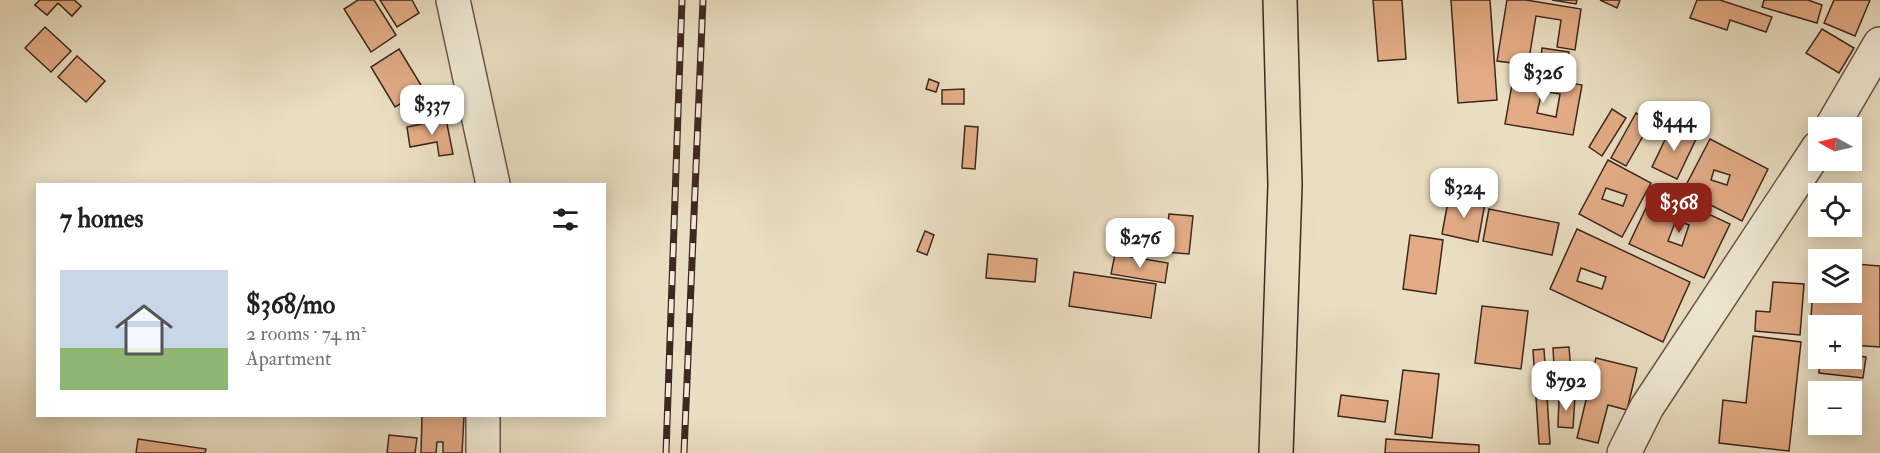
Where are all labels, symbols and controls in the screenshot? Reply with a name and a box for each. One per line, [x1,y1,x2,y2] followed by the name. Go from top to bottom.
[1507,53,1579,104] pin: $326
[1523,60,1563,85] text: $326
[396,85,468,136] pin: $337
[414,92,450,117] text: $337
[1638,101,1710,152] pin: $444
[1652,108,1696,133] text: $444
[1808,117,1862,171] north arrow
[1808,117,1862,435] map controls
[1428,168,1500,219] pin: $324
[1444,175,1484,200] text: $324
[1643,183,1715,234] pin: $368
[1808,183,1862,237] button: locate
[1660,190,1698,215] text: $368
[60,203,143,235] text: 7 homes
[549,203,582,236] icon: filters
[1104,218,1176,269] pin: $276
[1120,225,1160,250] text: $276
[1808,249,1862,303] button: layers
[246,289,335,321] text: $368/mo
[108,294,180,366] icon: home
[1808,315,1862,369] button: +
[246,321,367,346] text: 2 rooms · 74 m²
[246,346,331,371] text: Apartment
[1530,361,1602,412] pin: $792
[1546,368,1586,393] text: $792
[1808,381,1862,435] button: −

